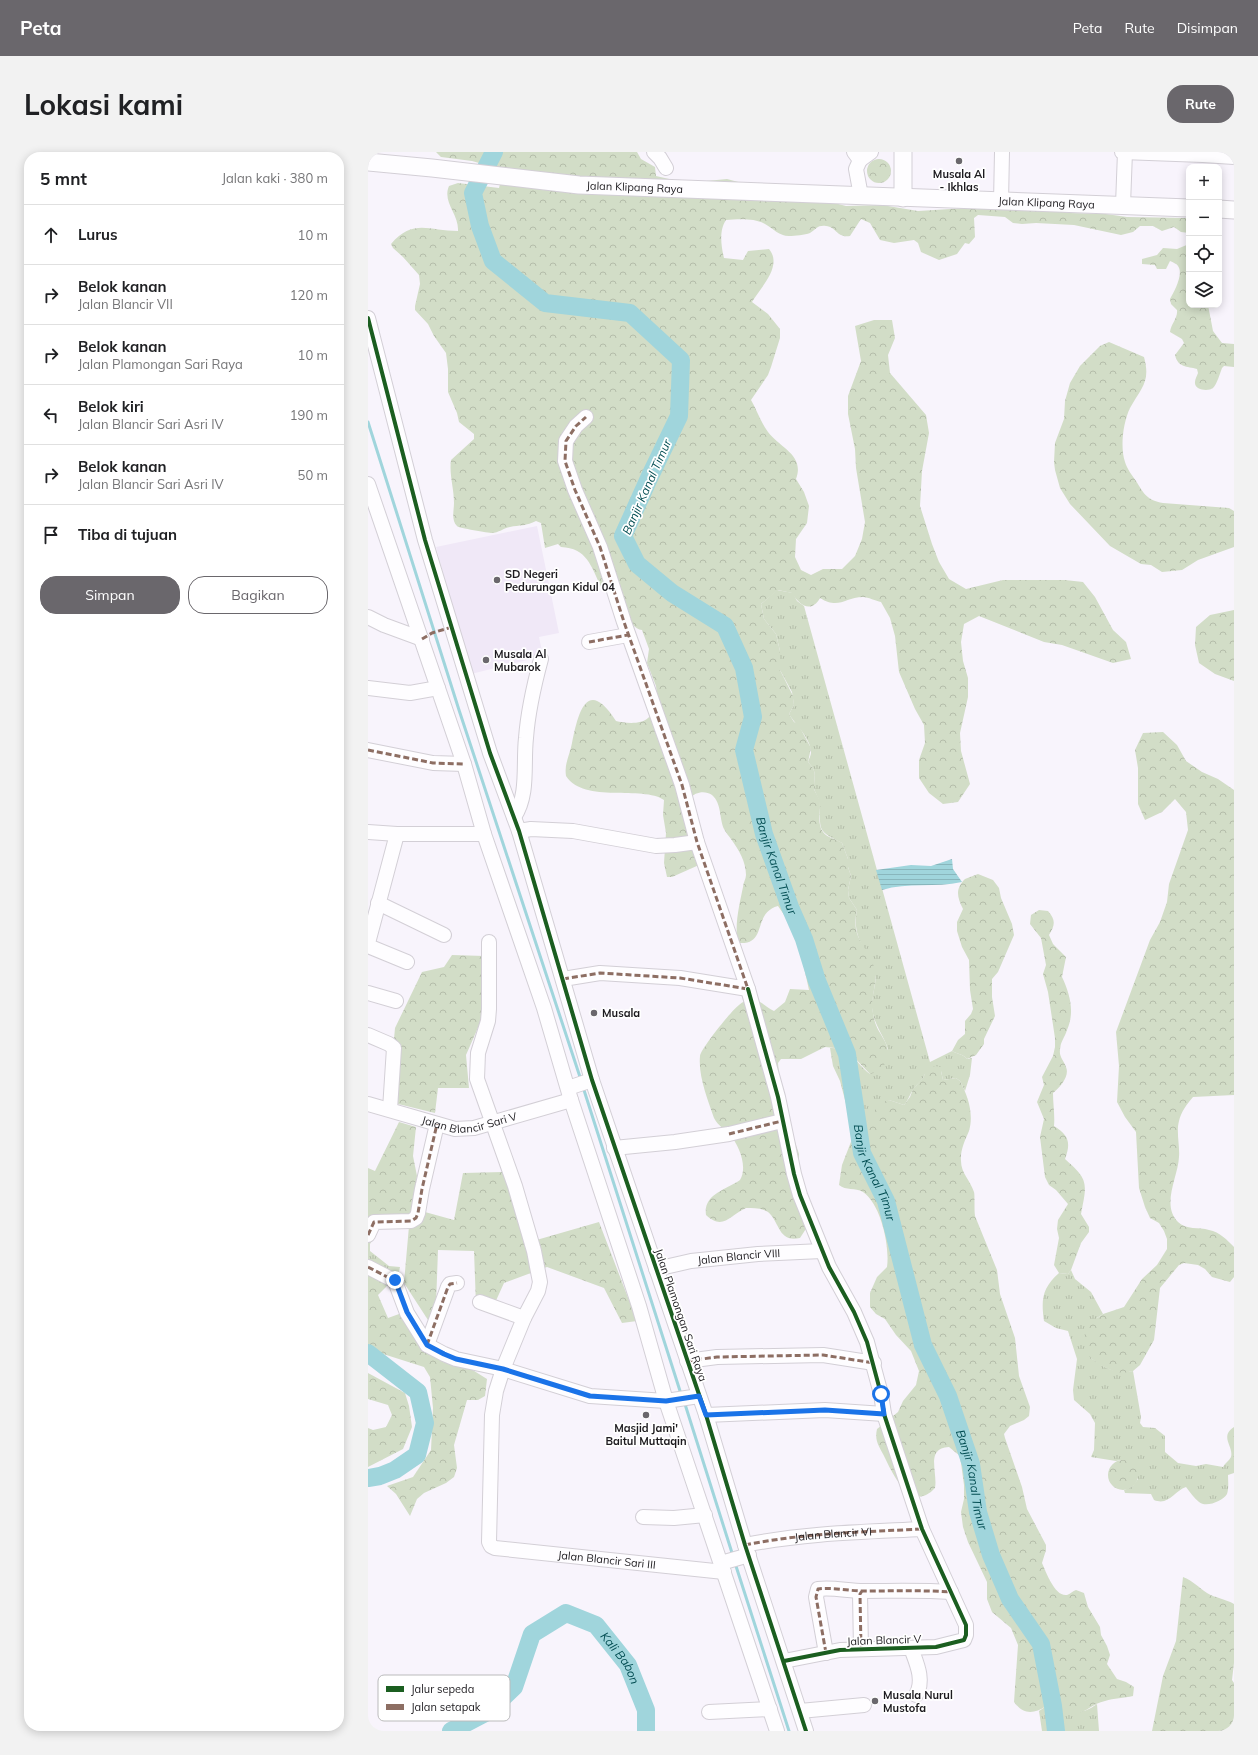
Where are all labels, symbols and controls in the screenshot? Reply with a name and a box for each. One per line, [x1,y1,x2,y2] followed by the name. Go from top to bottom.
[20,16,62,40] text: Peta
[1073,19,1102,37] text: Peta
[1124,19,1155,37] text: Rute
[1177,19,1238,37] text: Disimpan
[1167,85,1234,123] button: Rute
[24,87,183,122] text: Lokasi kami
[954,156,964,166] marker: Musala Al - Ikhlas
[1186,164,1222,308] map controls
[1186,164,1222,200] button: +
[933,167,985,194] place label: Musala Al - Ikhlas
[40,168,87,189] text: 5 mnt
[222,170,328,186] text: Jalan kaki · 380 m
[586,178,683,196] street label: Jalan Klipang Raya
[998,194,1095,211] street label: Jalan Klipang Raya
[1186,200,1222,236] button: −
[40,224,62,246] icon: ahead
[78,225,118,244] text: Lurus
[298,227,328,243] text: 10 m
[1186,236,1222,272] button: locate
[1186,272,1222,308] button: layers
[78,277,167,296] text: Belok kanan
[40,284,62,306] icon: right
[290,287,328,303] text: 120 m
[78,296,173,312] text: Jalan Blancir VII
[78,337,167,356] text: Belok kanan
[40,344,62,366] icon: right
[298,347,328,363] text: 10 m
[78,356,243,372] text: Jalan Plamongan Sari Raya
[78,397,144,416] text: Belok kiri
[40,404,62,426] icon: left
[290,407,328,423] text: 190 m
[78,416,224,432] text: Jalan Blancir Sari Asri IV
[619,436,675,537] water label: Banjir Kanal Timur
[78,457,167,476] text: Belok kanan
[40,464,62,486] icon: right
[298,467,328,483] text: 50 m
[78,476,224,492] text: Jalan Blancir Sari Asri IV
[40,524,62,546] icon: arrive
[78,525,177,544] text: Tiba di tujuan
[505,567,615,594] place label: SD Negeri Pedurungan Kidul 04
[492,575,502,585] marker: SD Negeri Pedurungan Kidul 04
[40,576,180,614] button: Simpan
[188,576,328,614] button: Bagikan
[494,647,546,674] place label: Musala Al Mubarok
[481,655,491,665] marker: Musala Al Mubarok
[753,815,801,918] water label: Banjir Kanal Timur
[602,1006,640,1020] place label: Musala
[589,1008,599,1018] marker: Musala
[420,1109,519,1136] street label: Jalan Blancir Sari V
[851,1123,899,1223] water label: Banjir Kanal Timur
[697,1246,781,1267] street label: Jalan Blancir VIII
[652,1247,710,1383] street label: Jalan Plamongan Sari Raya
[386,1271,404,1289] route end
[872,1385,890,1403] route start
[641,1410,651,1420] marker: Masjid Jami' Baitul Muttaqin
[605,1421,687,1448] place label: Masjid Jami' Baitul Muttaqin
[953,1428,991,1532] water label: Banjir Kanal Timur
[794,1524,872,1544] street label: Jalan Blancir VI
[557,1548,656,1572] street label: Jalan Blancir Sari III
[597,1629,643,1686] water label: Kali Babon
[847,1632,922,1648] street label: Jalan Blancir V
[378,1675,510,1721] legend
[411,1682,474,1696] text: Jalur sepeda
[883,1688,953,1715] place label: Musala Nurul Mustofa
[870,1696,880,1706] marker: Musala Nurul Mustofa
[411,1700,481,1714] text: Jalan setapak

